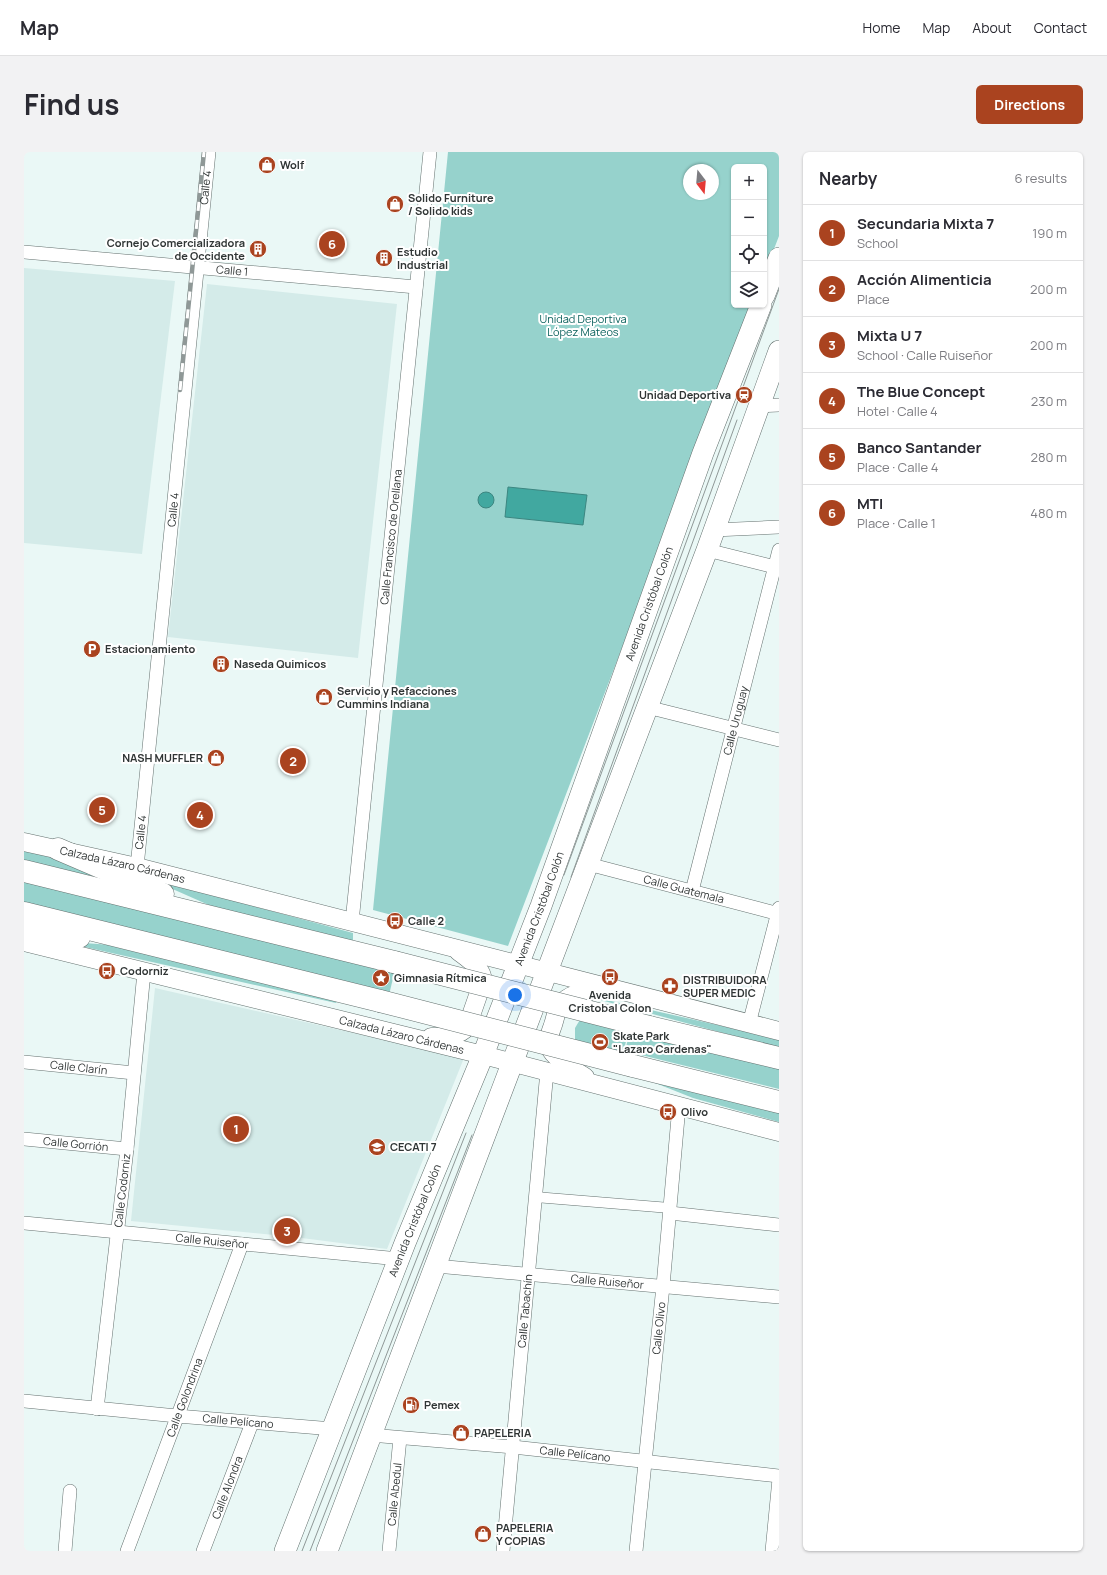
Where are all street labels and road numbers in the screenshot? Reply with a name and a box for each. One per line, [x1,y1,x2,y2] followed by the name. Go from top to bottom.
[196,170,214,205] street label: Calle 4
[216,261,249,279] street label: Calle 1
[376,468,405,605] street label: Calle Francisco de Orellana
[163,492,182,528] street label: Calle 4
[621,544,676,663] street label: Avenida Cristóbal Colón
[719,684,751,756] street label: Calle Uruguay
[131,814,149,850] street label: Calle 4
[59,842,187,886] street label: Calzada Lázaro Cárdenas
[511,849,567,967] street label: Avenida Cristóbal Colón
[642,871,726,906] street label: Calle Guatemala
[338,1012,466,1057] street label: Calzada Lázaro Cárdenas
[49,1057,108,1077] street label: Calle Clarín
[42,1133,109,1154] street label: Calle Gorrión
[110,1153,133,1228] street label: Calle Codorniz
[385,1162,444,1279] street label: Avenida Cristóbal Colón
[175,1230,249,1252] street label: Calle Ruiseñor
[570,1270,644,1292] street label: Calle Ruiseñor
[514,1273,535,1349] street label: Calle Tabachín
[648,1301,668,1355] street label: Calle Olivo
[162,1356,206,1439] street label: Calle Golondrina
[202,1410,275,1431] street label: Calle Pelícano
[539,1442,612,1465] street label: Calle Pelícano
[208,1453,246,1521] street label: Calle Alondra
[383,1462,405,1526] street label: Calle Abedul

